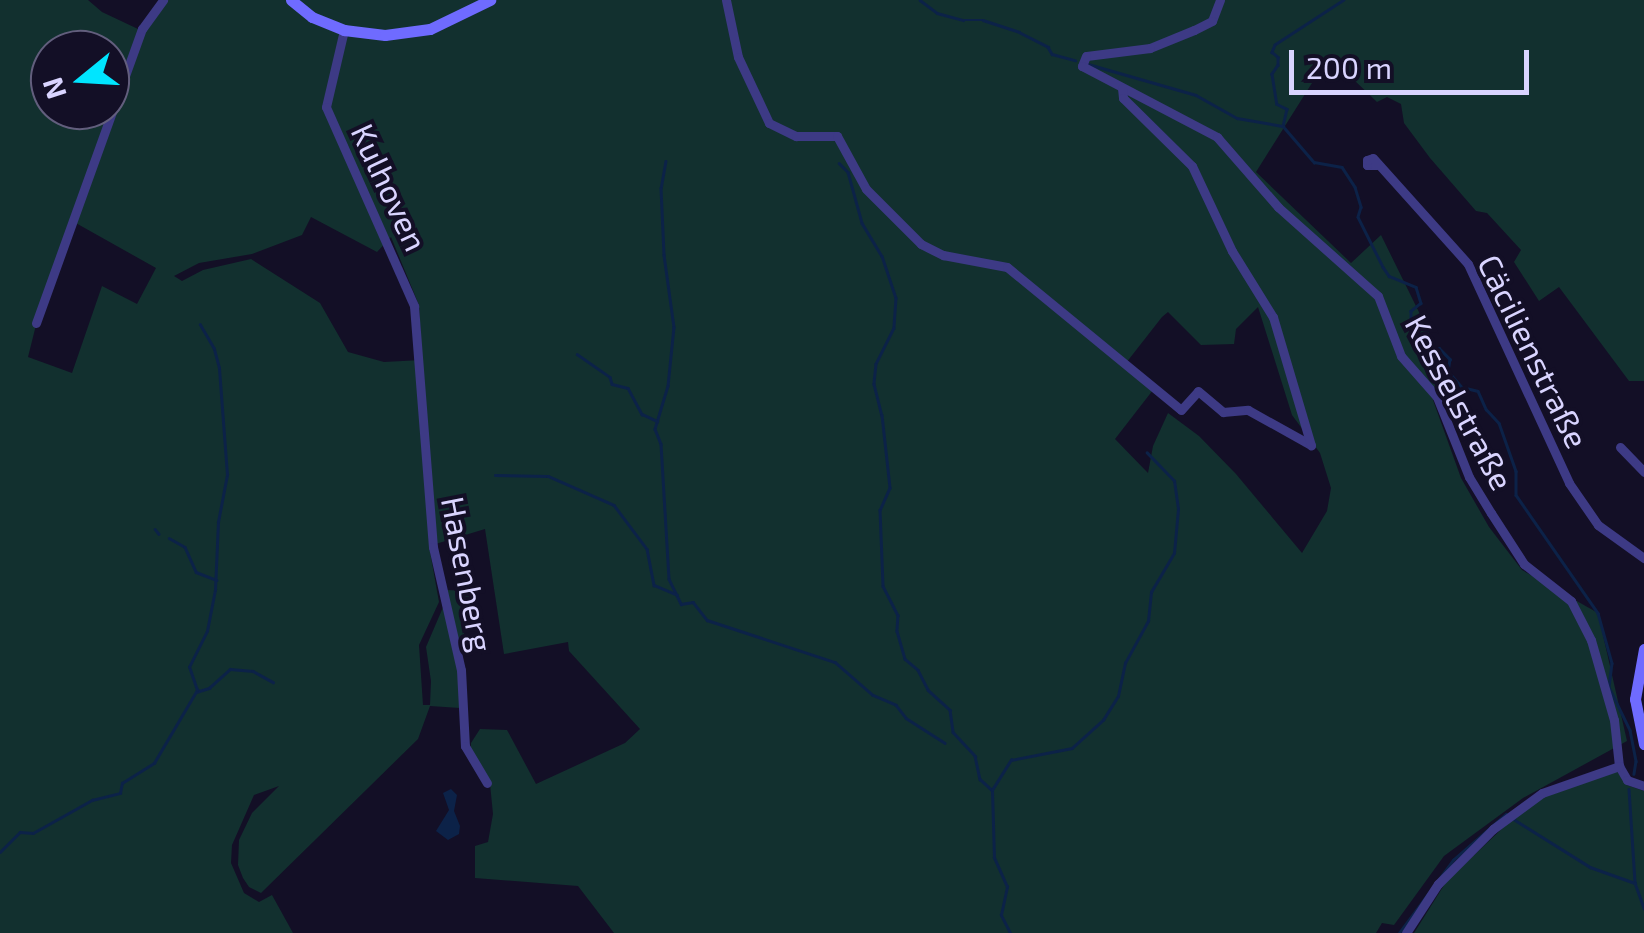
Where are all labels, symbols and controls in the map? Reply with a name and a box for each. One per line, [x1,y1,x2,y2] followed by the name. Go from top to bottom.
[30,30,130,130] north arrow
[1294,30,1534,92] scale bar
[1306,49,1392,85] text: 200 m
[34,74,73,104] text: N
[344,117,436,257] street label: Kulhoven
[1471,248,1597,454] street label: Cäcilienstraße
[1398,308,1522,496] street label: Kesselstraße
[434,493,502,655] street label: Hasenberg

